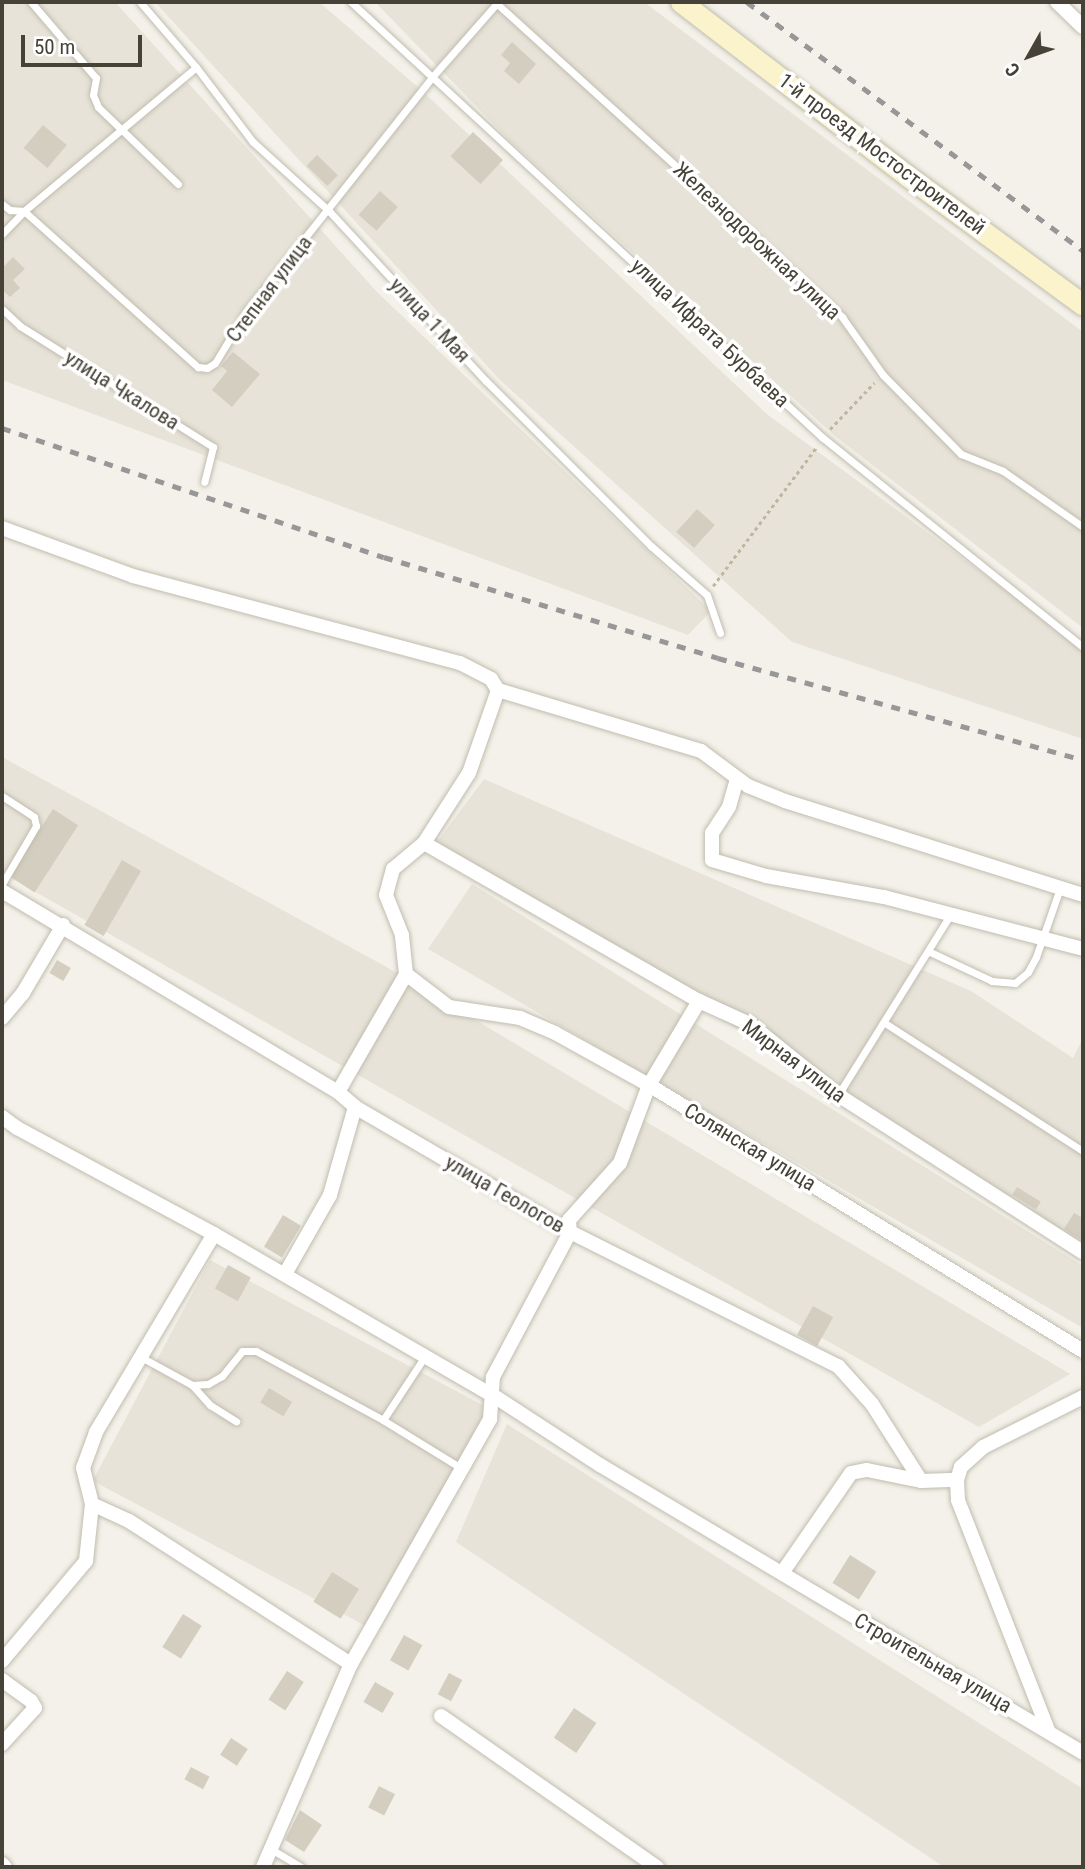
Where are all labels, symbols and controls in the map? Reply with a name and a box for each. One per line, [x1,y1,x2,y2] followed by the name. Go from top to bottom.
[24,21,145,65] scale bar
[994,21,1064,91] north arrow
[34,35,75,59] text: 50 m
[1000,58,1025,81] text: С
[774,68,990,240] street label: 1-й проезд Мостостроителей
[668,157,846,325] street label: Железнодорожная улица
[221,231,317,347] street label: Степная улица
[626,253,794,413] street label: улица Ифрата Бурбаева
[384,272,476,368] street label: улица 1 Мая
[60,345,184,435] street label: улица Чкалова
[737,1014,851,1108] street label: Мирная улица
[679,1098,821,1196] street label: Солянская улица
[441,1150,569,1238] street label: улица Геологов
[850,1608,1016,1718] street label: Строительная улица

